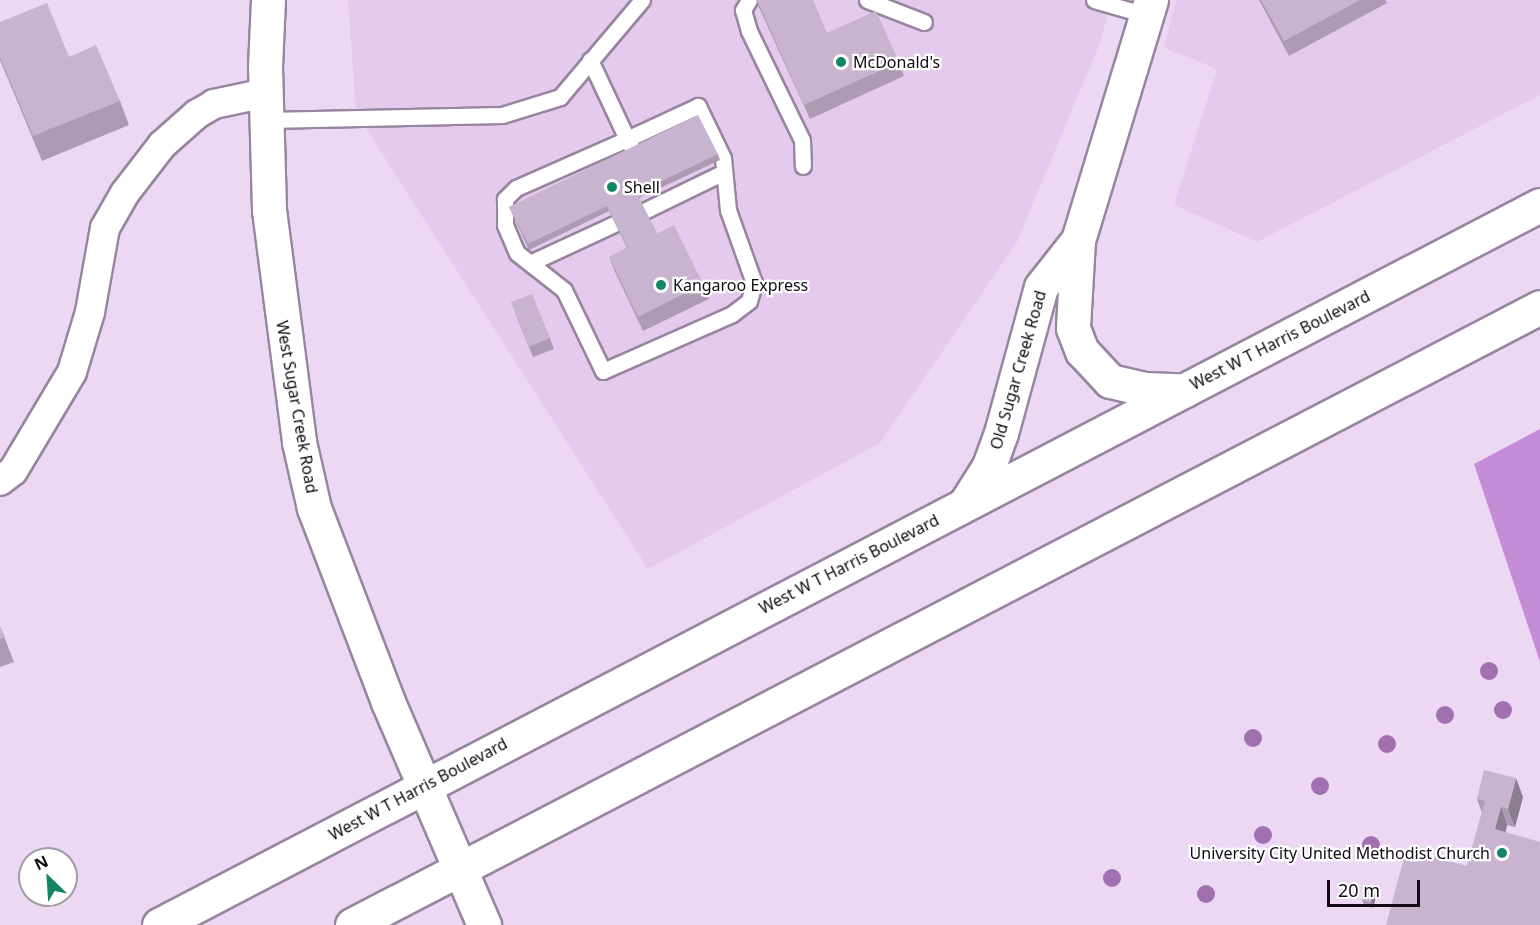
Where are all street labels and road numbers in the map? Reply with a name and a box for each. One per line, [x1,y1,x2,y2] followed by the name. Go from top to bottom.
[1187,286,1373,394] street label: West W T Harris Boulevard
[986,288,1050,452] street label: Old Sugar Creek Road
[272,319,322,495] street label: West Sugar Creek Road
[756,510,942,618] street label: West W T Harris Boulevard
[326,734,510,844] street label: West W T Harris Boulevard

